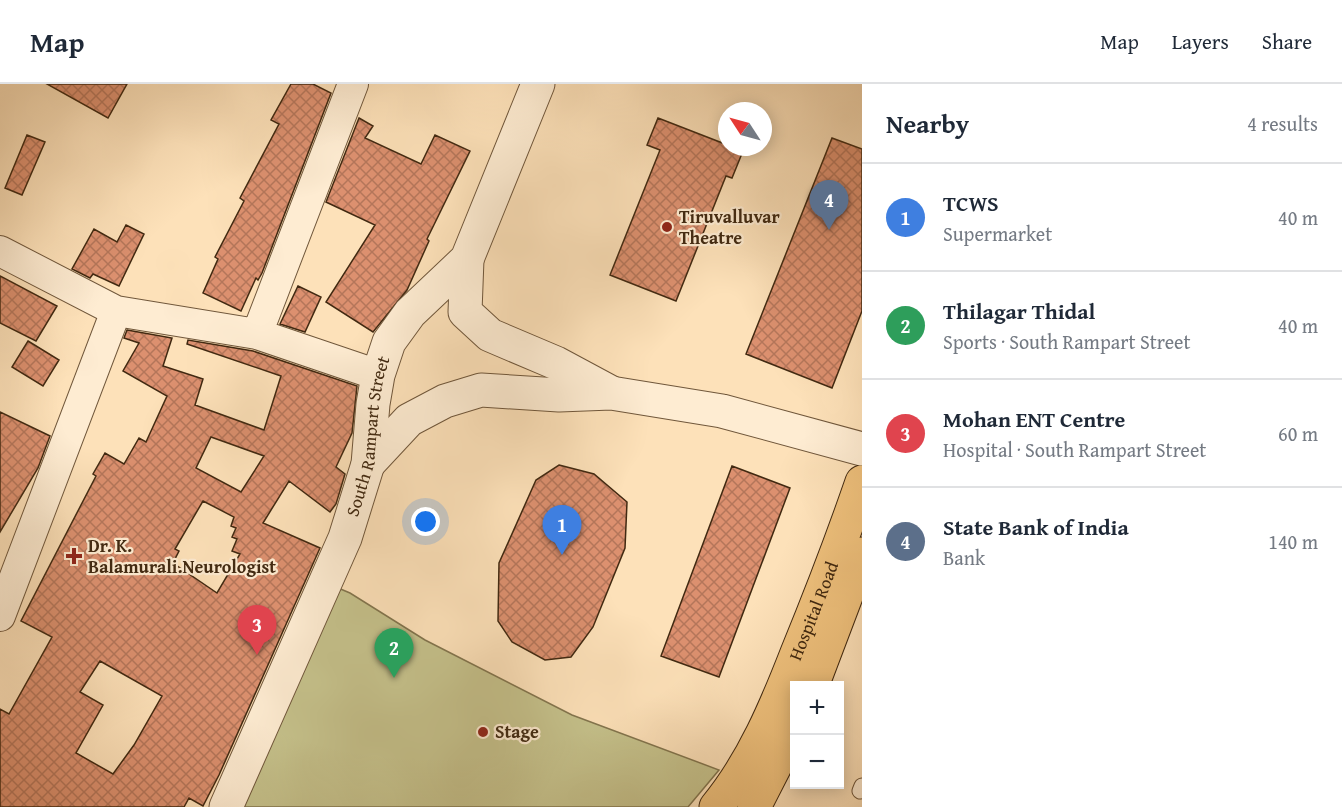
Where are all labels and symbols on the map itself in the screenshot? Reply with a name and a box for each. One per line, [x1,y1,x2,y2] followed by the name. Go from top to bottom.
[718,102,772,156] north arrow
[810,180,848,230] pin: 4
[679,203,780,251] place label: Tiruvalluvar Theatre
[660,220,674,234] marker: Tiruvalluvar Theatre
[339,352,397,520] street label: South Rampart Street
[542,506,582,555] pin: 1
[411,507,440,536] your location
[88,532,276,580] place label: Dr. K. Balamurali.Neurologist
[65,547,83,565] marker: Dr. K. Balamurali.Neurologist
[781,557,845,664] street label: Hospital Road
[238,606,276,655] pin: 3
[374,628,414,678] pin: 2
[495,718,539,745] place label: Stage
[476,725,490,739] marker: Stage

